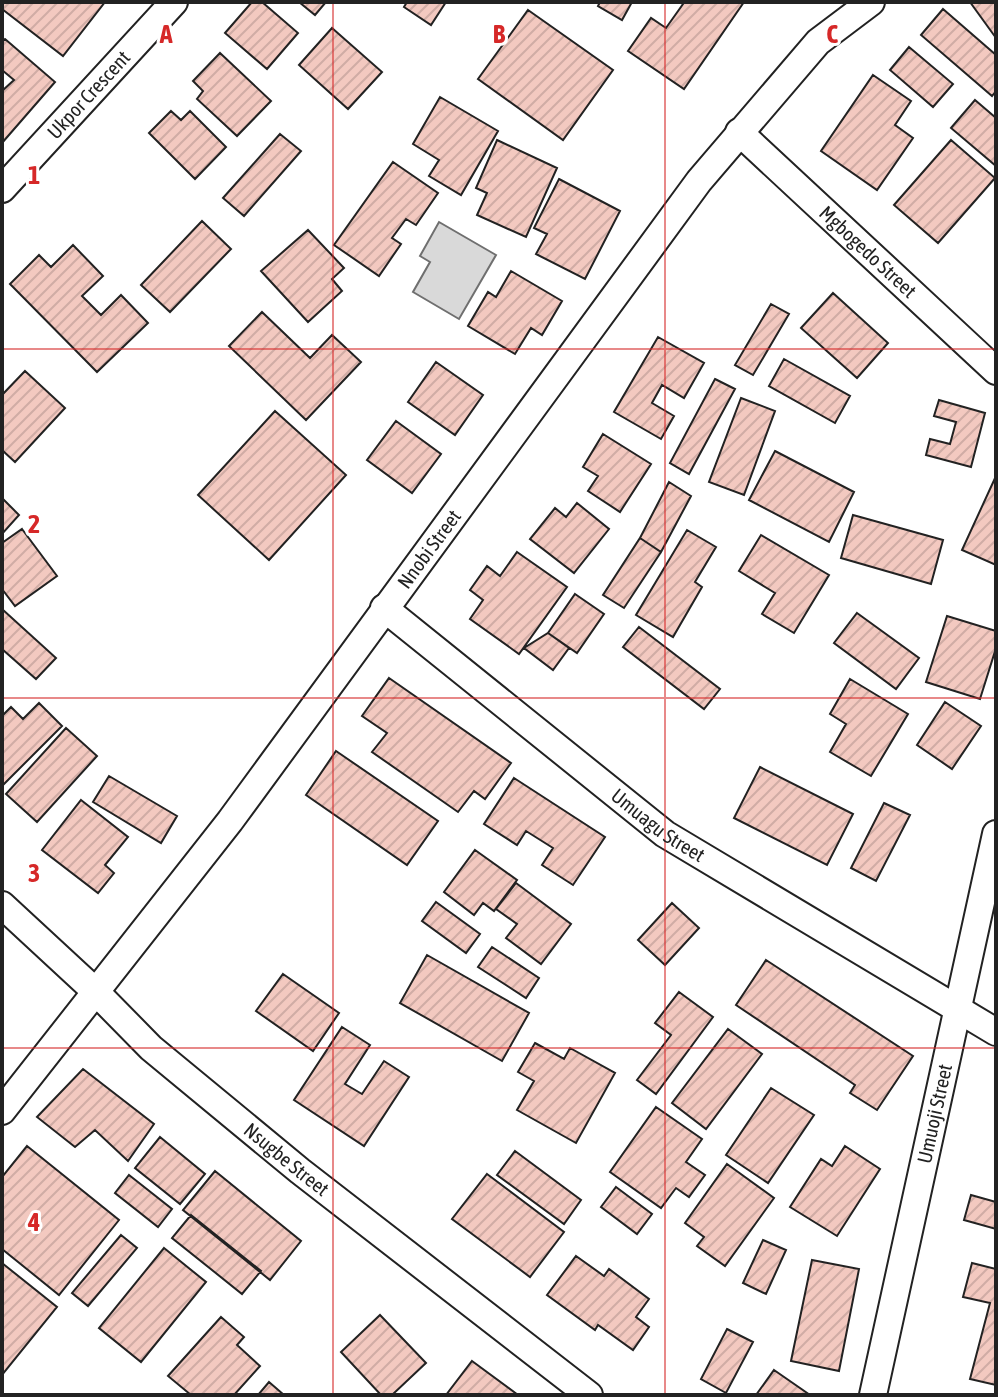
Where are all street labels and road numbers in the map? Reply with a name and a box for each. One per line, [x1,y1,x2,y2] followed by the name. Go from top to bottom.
[42,46,135,143] street label: Ukpor Crescent
[815,201,922,302] street label: Mgbogedo Street
[392,505,465,593] street label: Nnobi Street
[607,783,710,866] street label: Umuagu Street
[912,1061,956,1165] street label: Umuoji Street
[240,1118,334,1200] street label: Nsugbe Street

